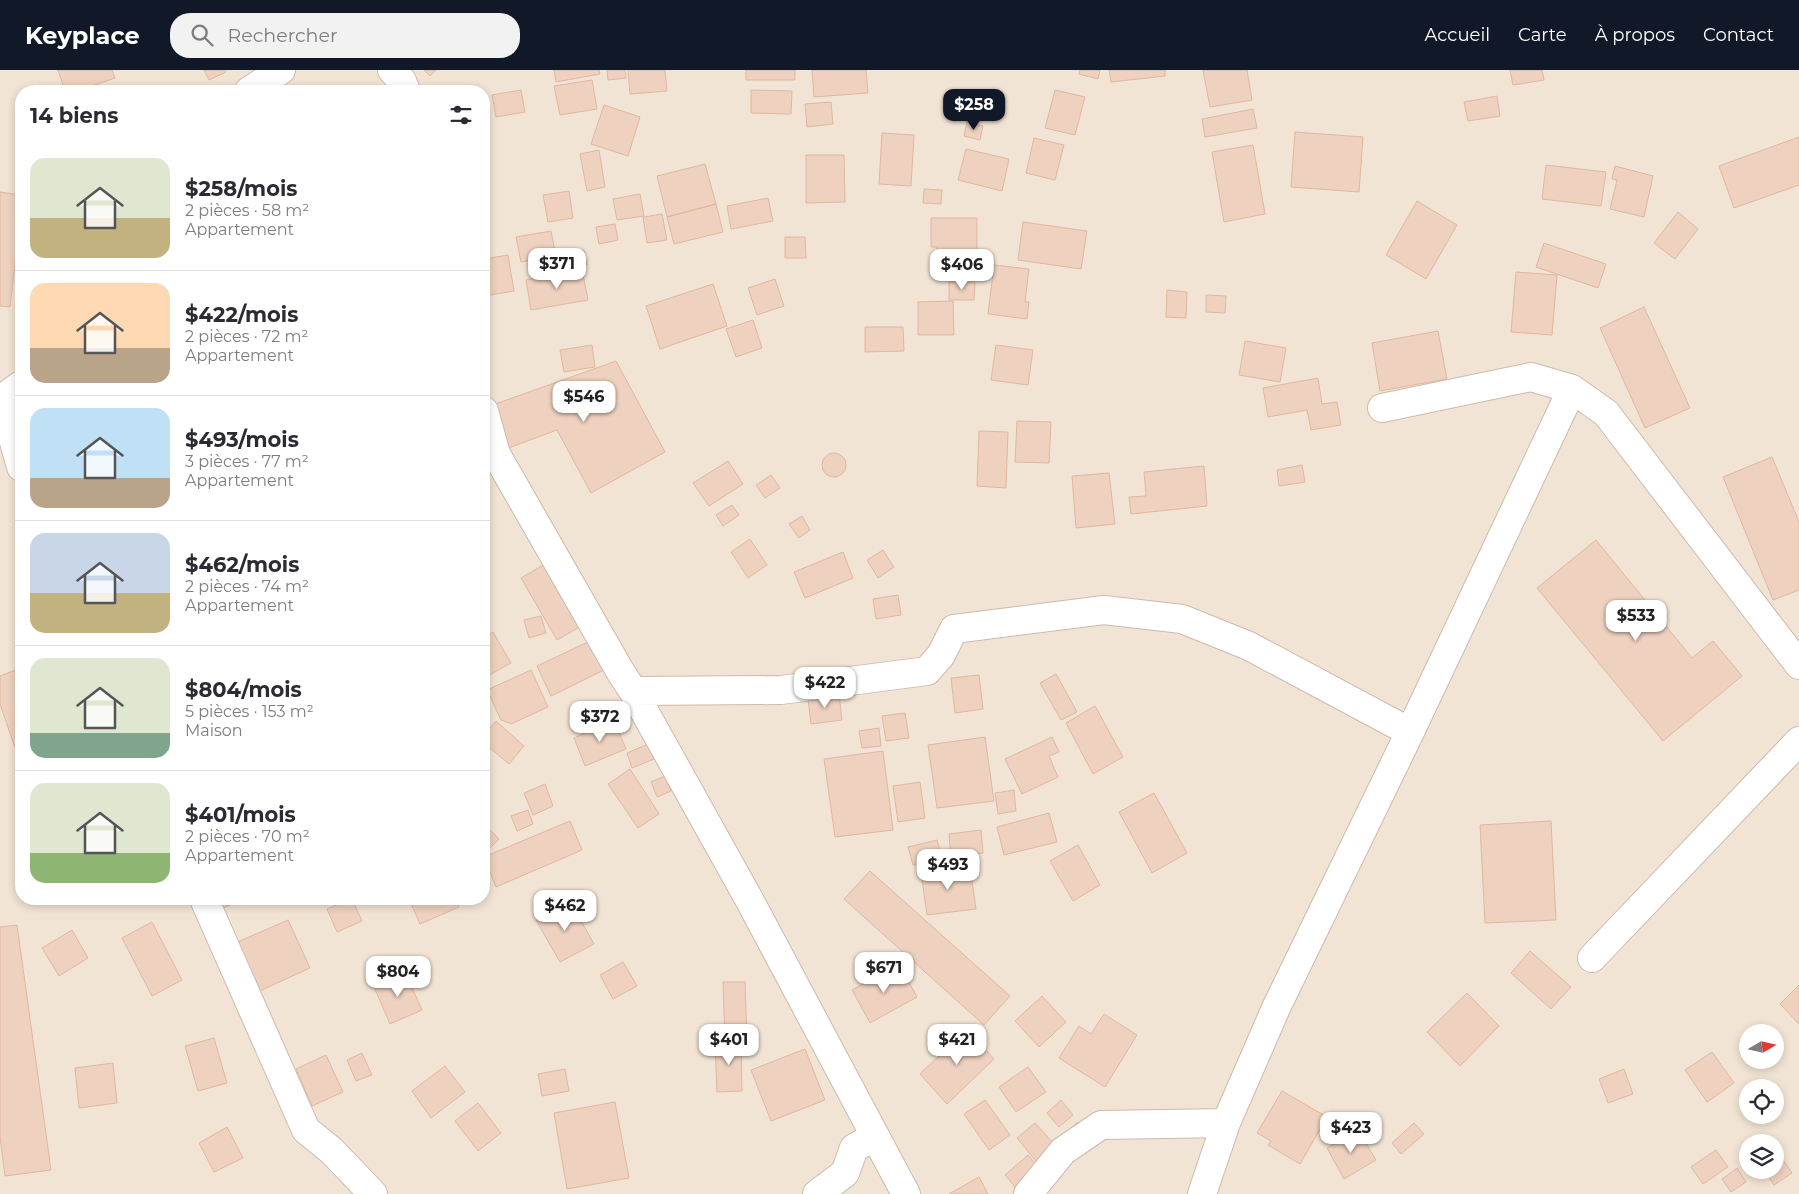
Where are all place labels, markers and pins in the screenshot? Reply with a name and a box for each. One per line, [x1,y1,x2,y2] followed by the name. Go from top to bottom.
[944,88,1004,131] pin: $258
[527,248,587,290] pin: $371
[932,248,992,291] pin: $406
[554,380,614,423] pin: $546
[1606,600,1666,642] pin: $533
[795,666,855,709] pin: $422
[570,700,630,743] pin: $372
[918,848,978,891] pin: $493
[535,890,595,932] pin: $462
[854,952,914,994] pin: $671
[368,956,428,998] pin: $804
[699,1024,759,1066] pin: $401
[927,1024,987,1066] pin: $421
[1321,1112,1381,1154] pin: $423

